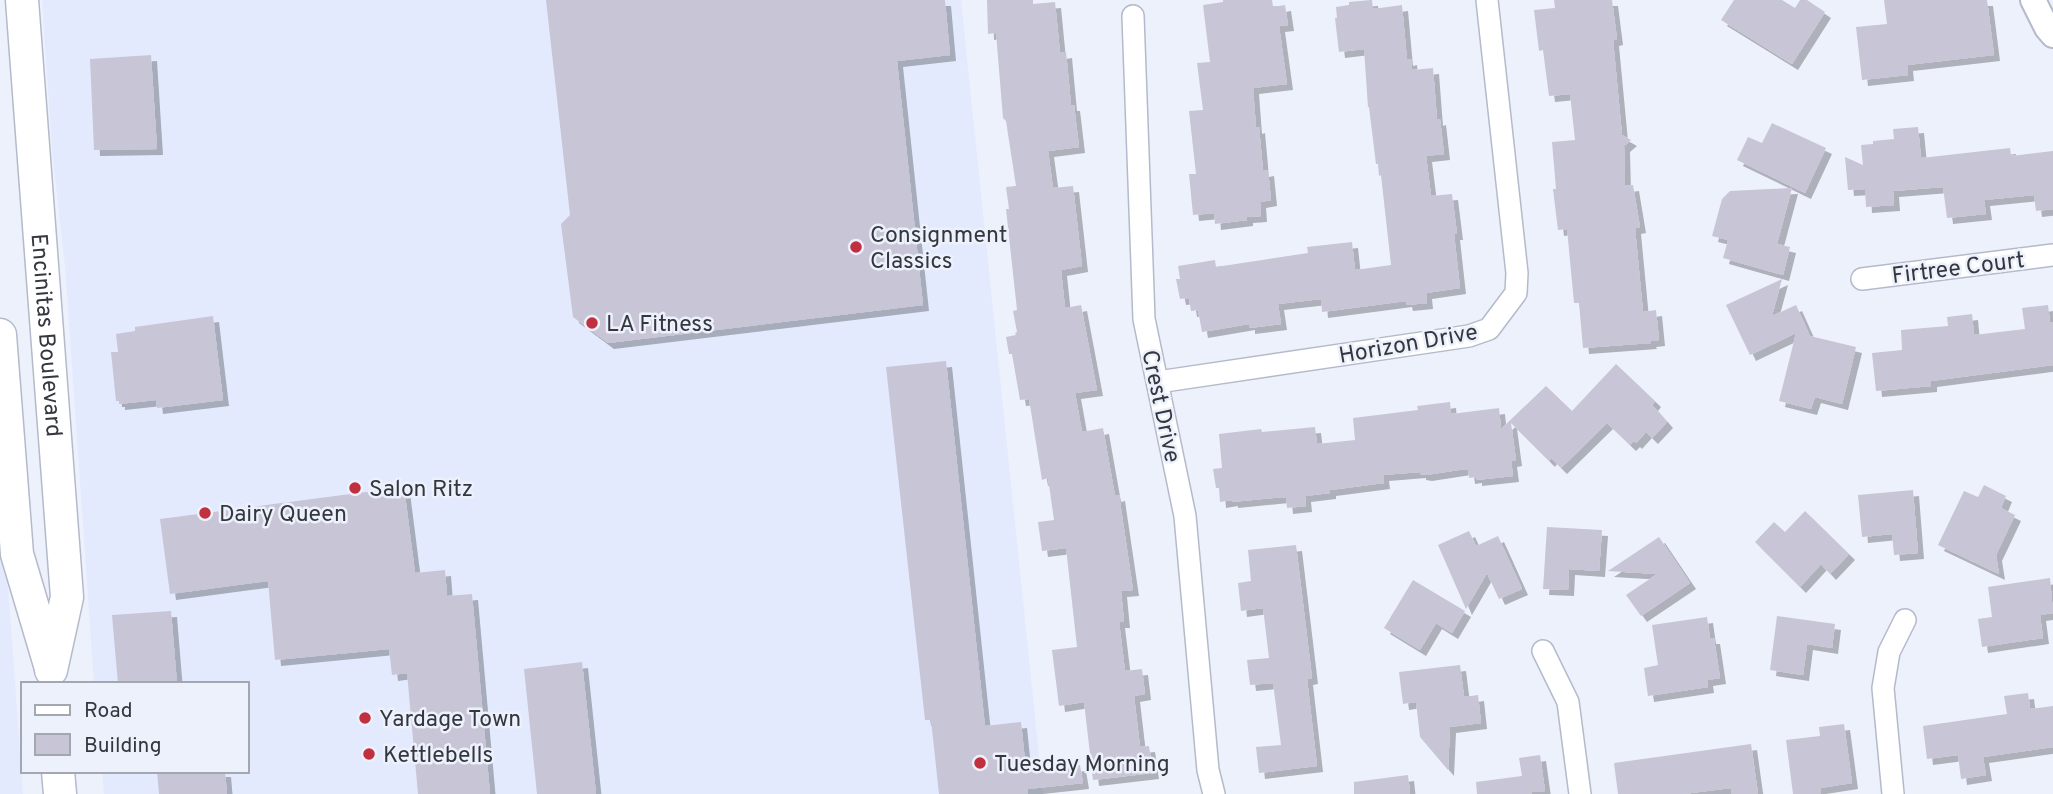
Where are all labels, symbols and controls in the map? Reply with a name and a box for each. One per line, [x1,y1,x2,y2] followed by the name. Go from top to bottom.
[870,222,1007,277] place label: Consignment Classics
[23,232,67,438] street label: Encinitas Boulevard
[848,239,864,255] marker: Consignment Classics
[1890,247,2026,292] street label: Firtree Court
[606,311,713,340] place label: LA Fitness
[584,315,600,331] marker: LA Fitness
[1337,319,1480,372] street label: Horizon Drive
[1133,347,1186,466] street label: Crest Drive
[369,476,473,505] place label: Salon Ritz
[347,480,363,496] marker: Salon Ritz
[219,501,347,530] place label: Dairy Queen
[197,505,213,521] marker: Dairy Queen
[21,682,248,773] legend
[84,698,133,725] text: Road
[379,706,521,735] place label: Yardage Town
[357,710,373,726] marker: Yardage Town
[84,733,162,760] text: Building
[383,742,493,771] place label: Kettlebells
[361,746,377,762] marker: Kettlebells
[994,751,1170,780] place label: Tuesday Morning
[972,755,988,771] marker: Tuesday Morning

